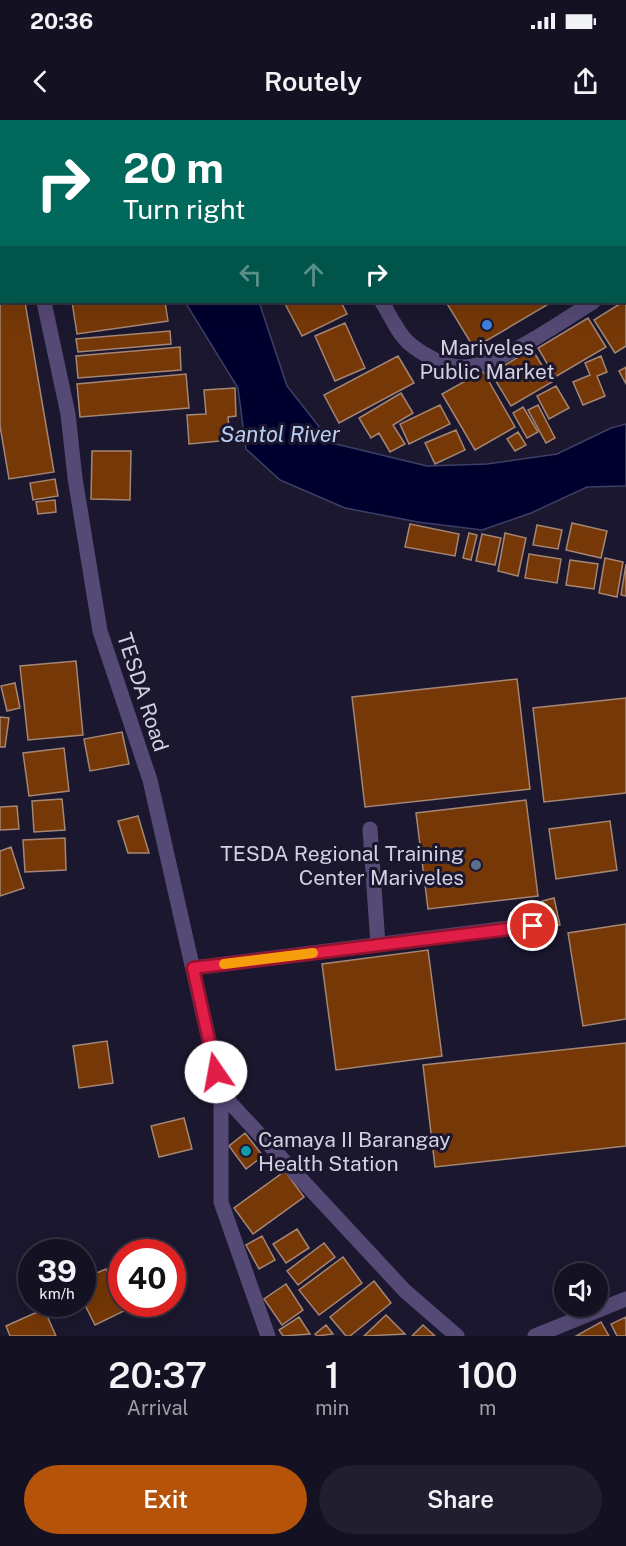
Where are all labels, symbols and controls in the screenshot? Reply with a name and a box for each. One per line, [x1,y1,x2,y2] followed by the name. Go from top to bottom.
[30,8,93,34] text: 20:36
[24,65,57,98] icon: back
[264,65,362,97] text: Routely
[569,65,602,98] icon: share
[123,143,224,192] text: 20 m
[24,144,102,222] icon: right
[123,193,246,225] text: Turn right
[234,258,267,291] icon: left
[297,258,330,291] icon: ahead
[360,258,393,291] icon: right
[480,318,494,332] marker: Mariveles Public Market
[419,335,555,384] place label: Mariveles Public Market
[220,421,341,447] water label: Santol River
[112,630,174,754] street label: TESDA Road
[220,841,464,890] place label: TESDA Regional Training Center Mariveles
[469,858,483,872] marker: TESDA Regional Training Center Mariveles
[507,900,558,951] pin
[516,909,549,942] icon: arrive
[184,1040,248,1104] position arrow
[258,1127,451,1176] place label: Camaya II Barangay Health Station
[239,1144,253,1158] marker: Camaya II Barangay Health Station
[108,1239,186,1317] speed limit sign: 40
[37,1253,77,1289] text: 39
[554,1263,608,1317] map controls
[554,1263,608,1317] button: sound
[39,1285,75,1302] text: km/h
[108,1354,207,1396] text: 20:37
[325,1354,340,1396] text: 1
[457,1354,518,1396] text: 100
[127,1396,189,1420] text: Arrival
[315,1396,349,1420] text: min
[479,1396,496,1420] text: m
[24,1465,307,1534] button: Exit
[319,1465,602,1534] button: Share

